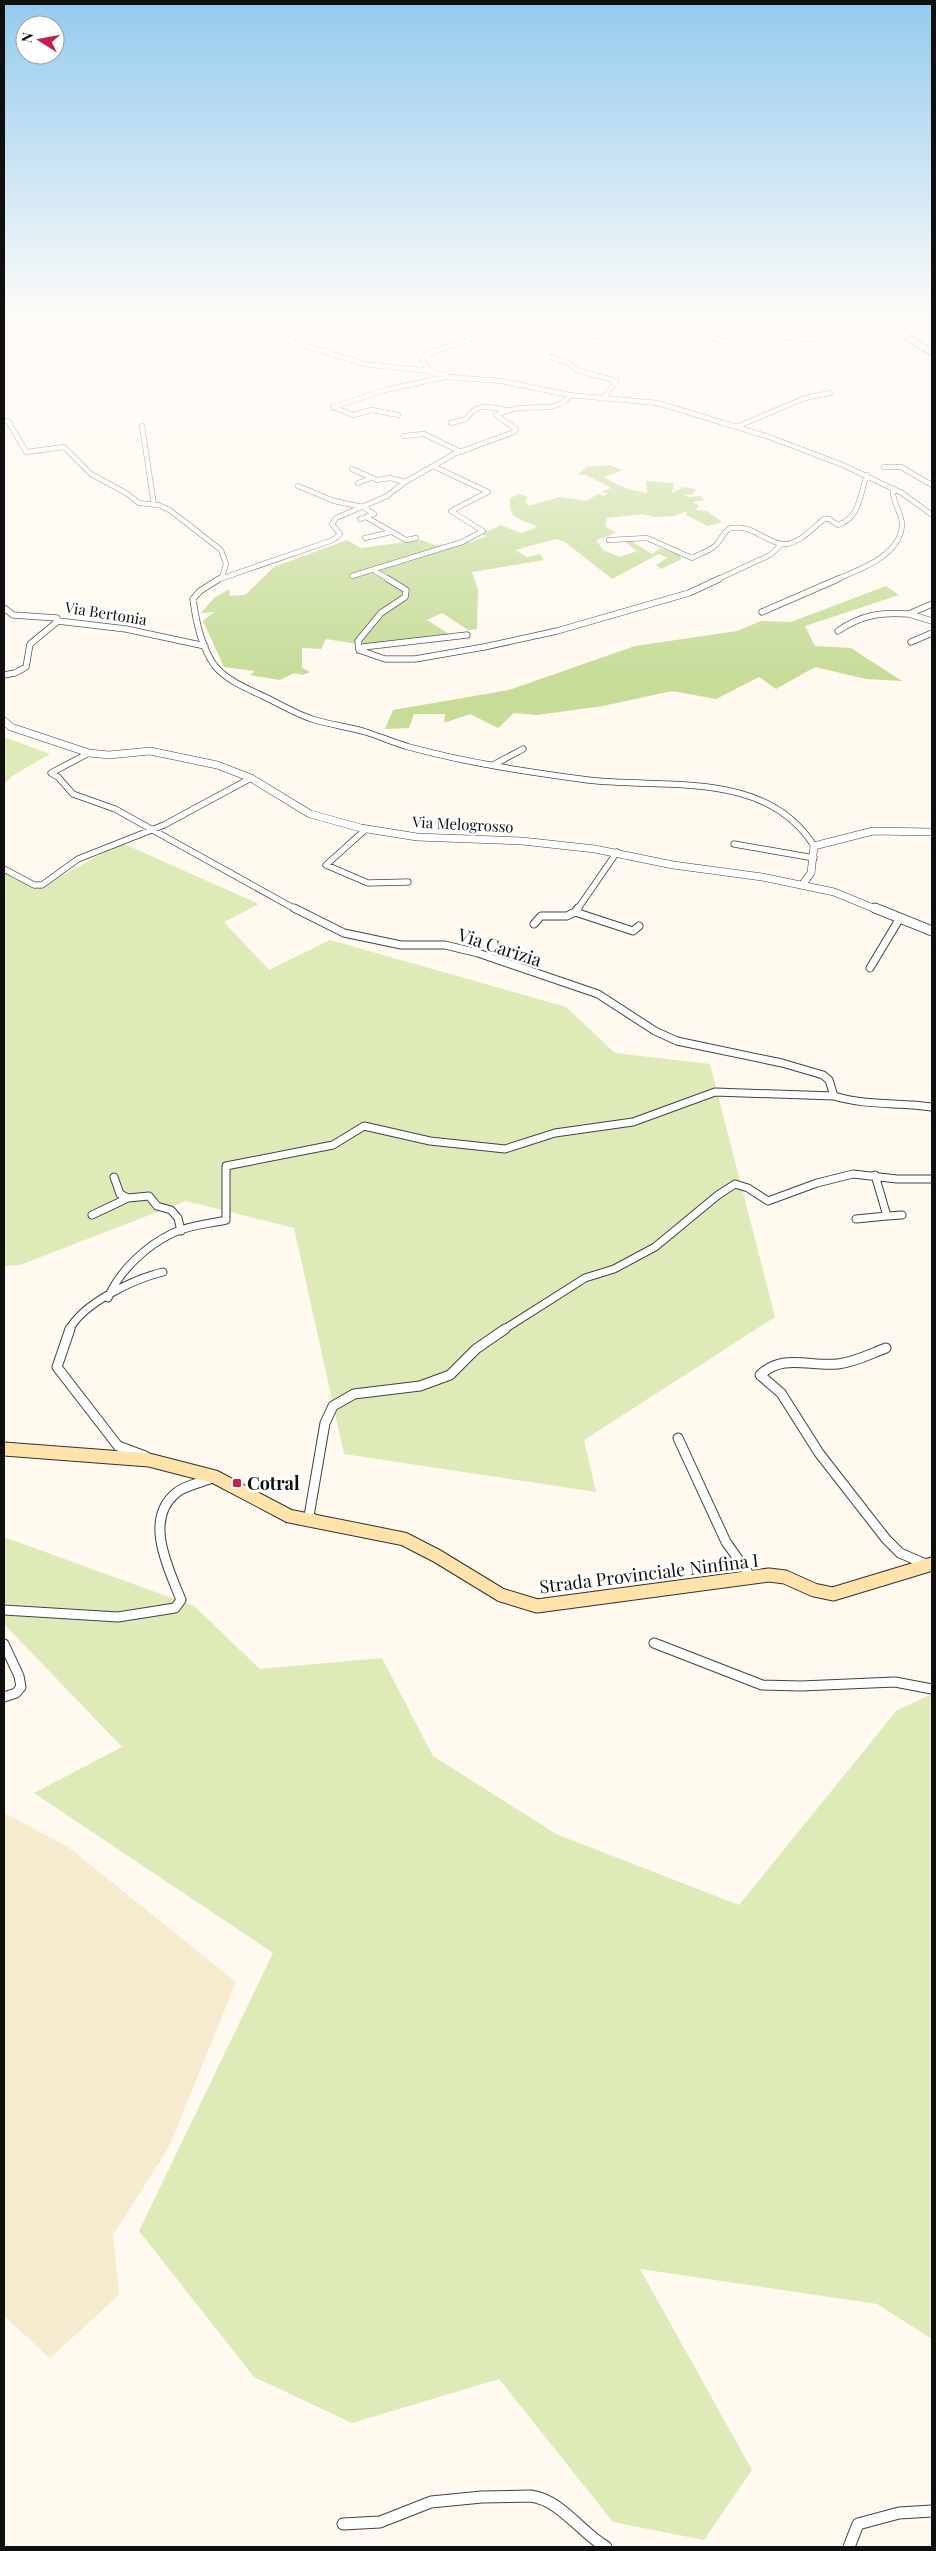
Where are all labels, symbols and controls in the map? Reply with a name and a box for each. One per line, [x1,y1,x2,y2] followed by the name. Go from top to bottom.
[15,15,65,65] north arrow
[16,31,37,44] text: N
[63,597,149,629] street label: Via Bertonia
[411,811,514,837] street label: Via Melogrosso
[454,922,545,972] street label: Via Carizia
[247,1471,300,1495] place label: Cotral
[231,1477,243,1489] marker: Cotral
[538,1548,760,1598] street label: Strada Provinciale Ninfina I

